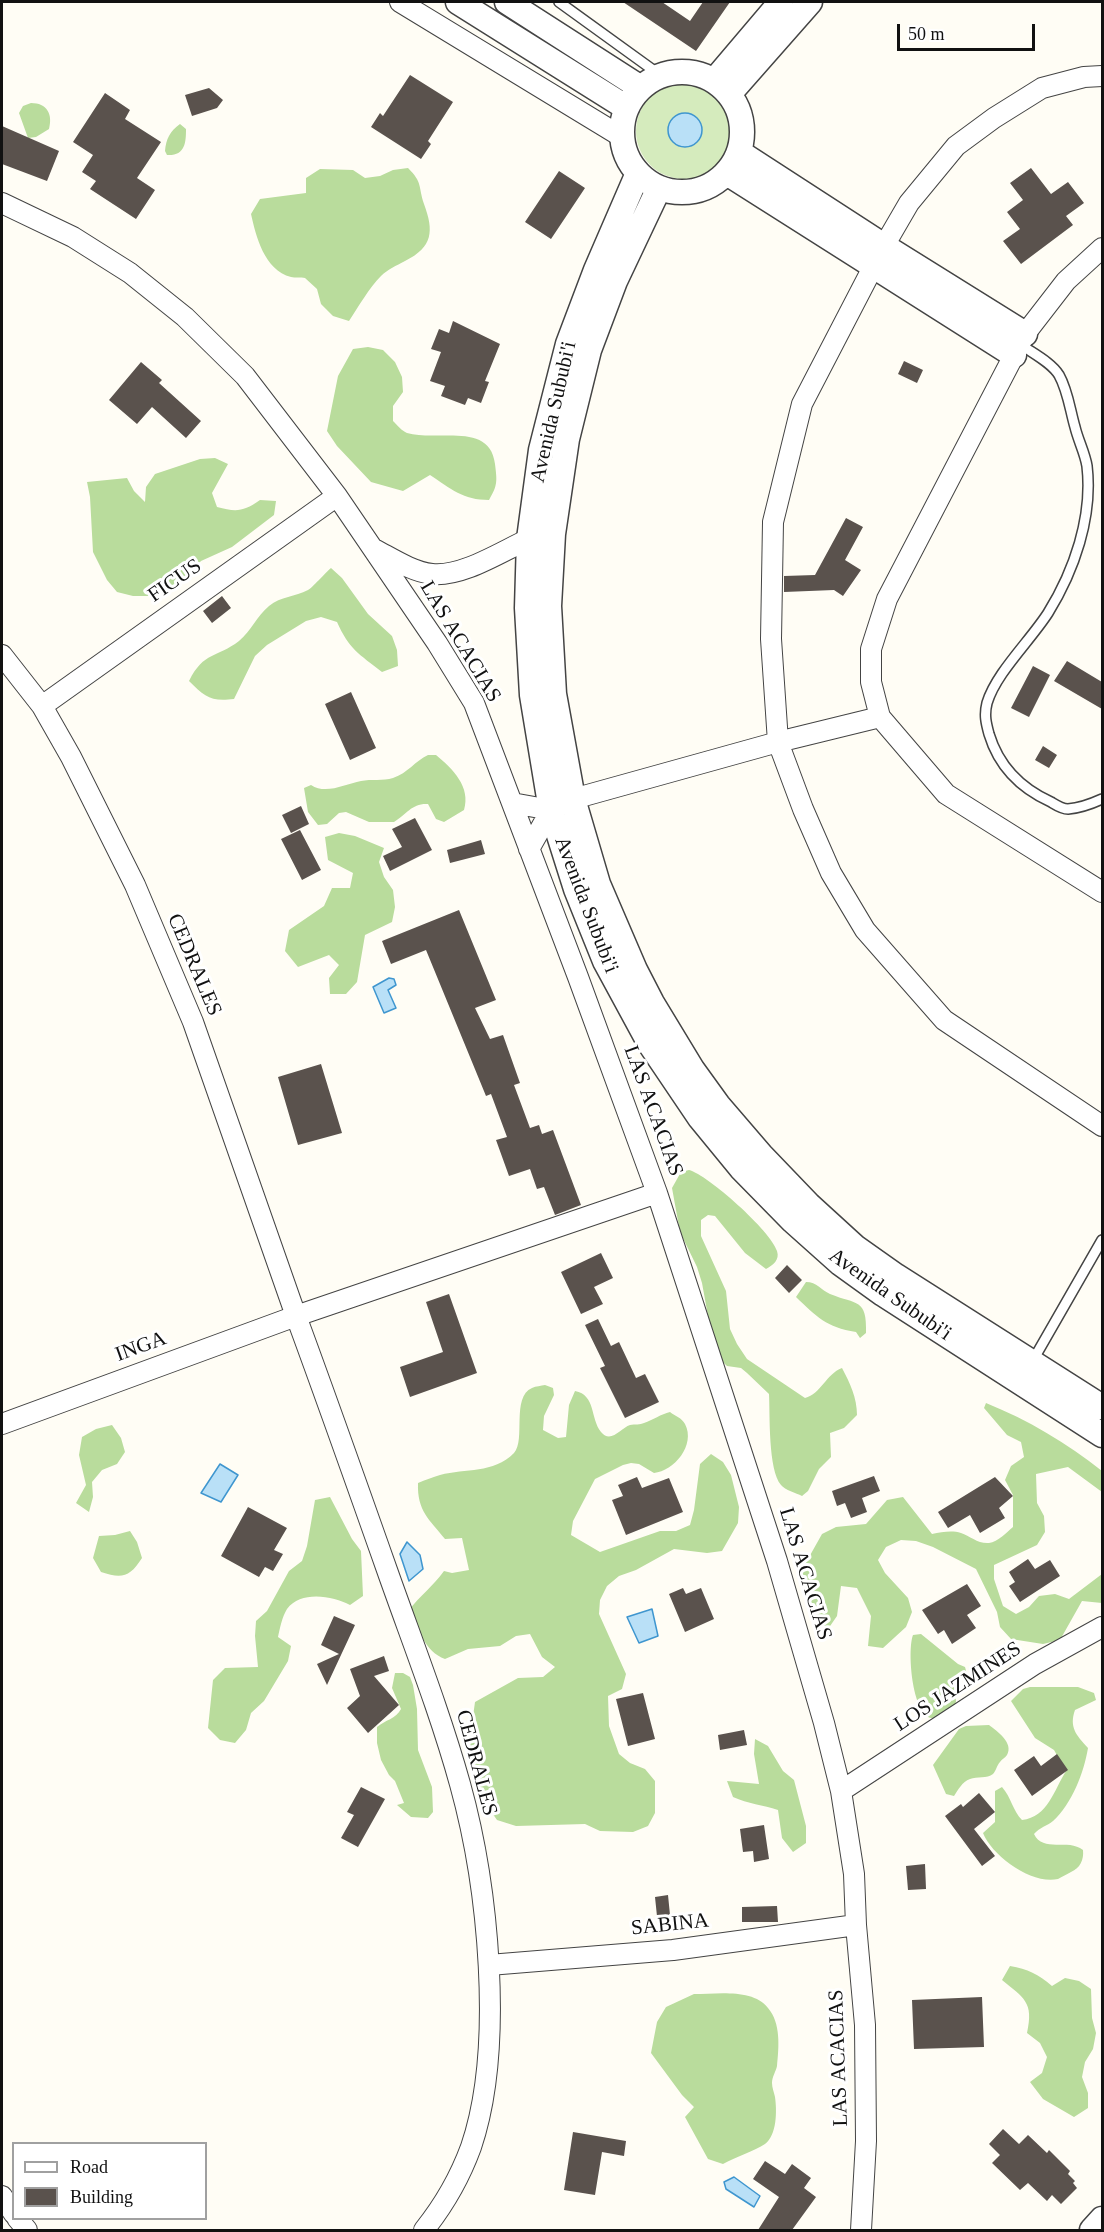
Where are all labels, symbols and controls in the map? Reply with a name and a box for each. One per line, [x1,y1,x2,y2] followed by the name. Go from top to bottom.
[900,12,1038,50] scale bar
[908,24,945,44] text: 50 m
[526,339,582,485] street label: Avenida Sububi'i
[143,554,207,608] street label: FICUS
[414,577,506,707] street label: LAS ACACIAS
[548,833,624,977] street label: Avenida Sububi'i
[161,910,227,1020] street label: CEDRALES
[618,1042,688,1180] street label: LAS ACACIAS
[824,1243,956,1347] street label: Avenida Sububi'i
[112,1326,170,1368] street label: INGA
[773,1505,837,1643] street label: LAS ACACIAS
[890,1637,1026,1737] street label: LOS JAZMINES
[450,1707,502,1819] street label: CEDRALES
[630,1908,710,1942] street label: SABINA
[824,1989,854,2127] street label: LAS ACACIAS
[12,2142,207,2220] legend
[70,2157,108,2177] text: Road
[70,2187,133,2207] text: Building

